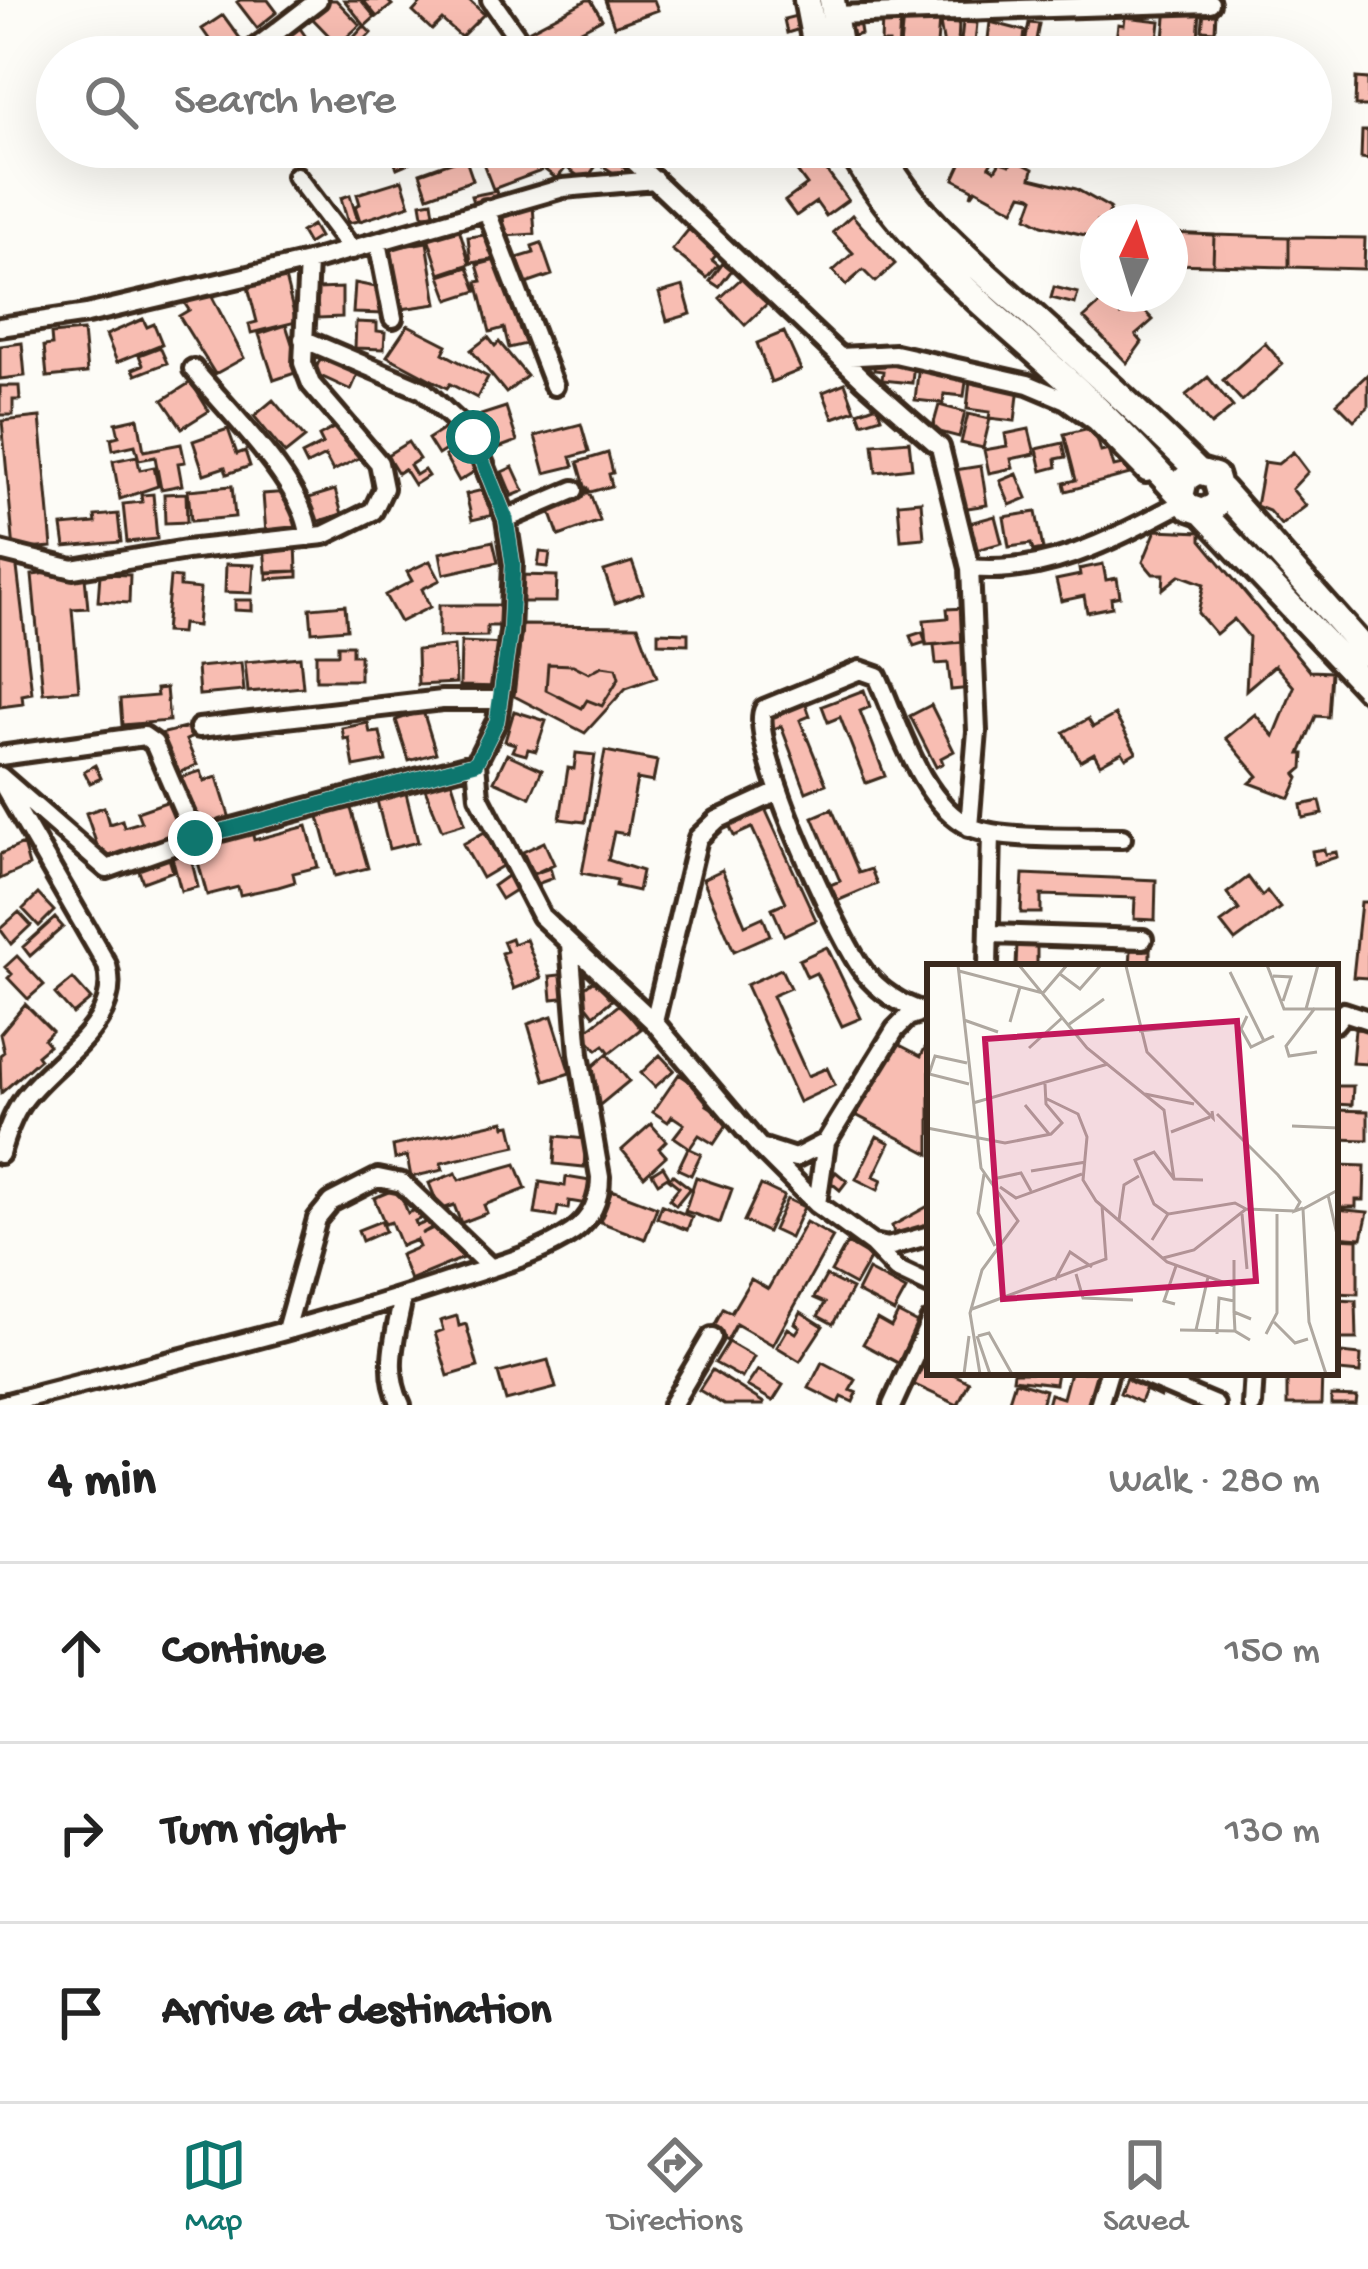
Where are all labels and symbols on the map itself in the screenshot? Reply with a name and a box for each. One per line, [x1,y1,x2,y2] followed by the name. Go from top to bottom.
[1080,204,1188,312] north arrow
[446,410,500,464] route start
[168,811,222,865] route end
[927,964,1338,1375] inset map

